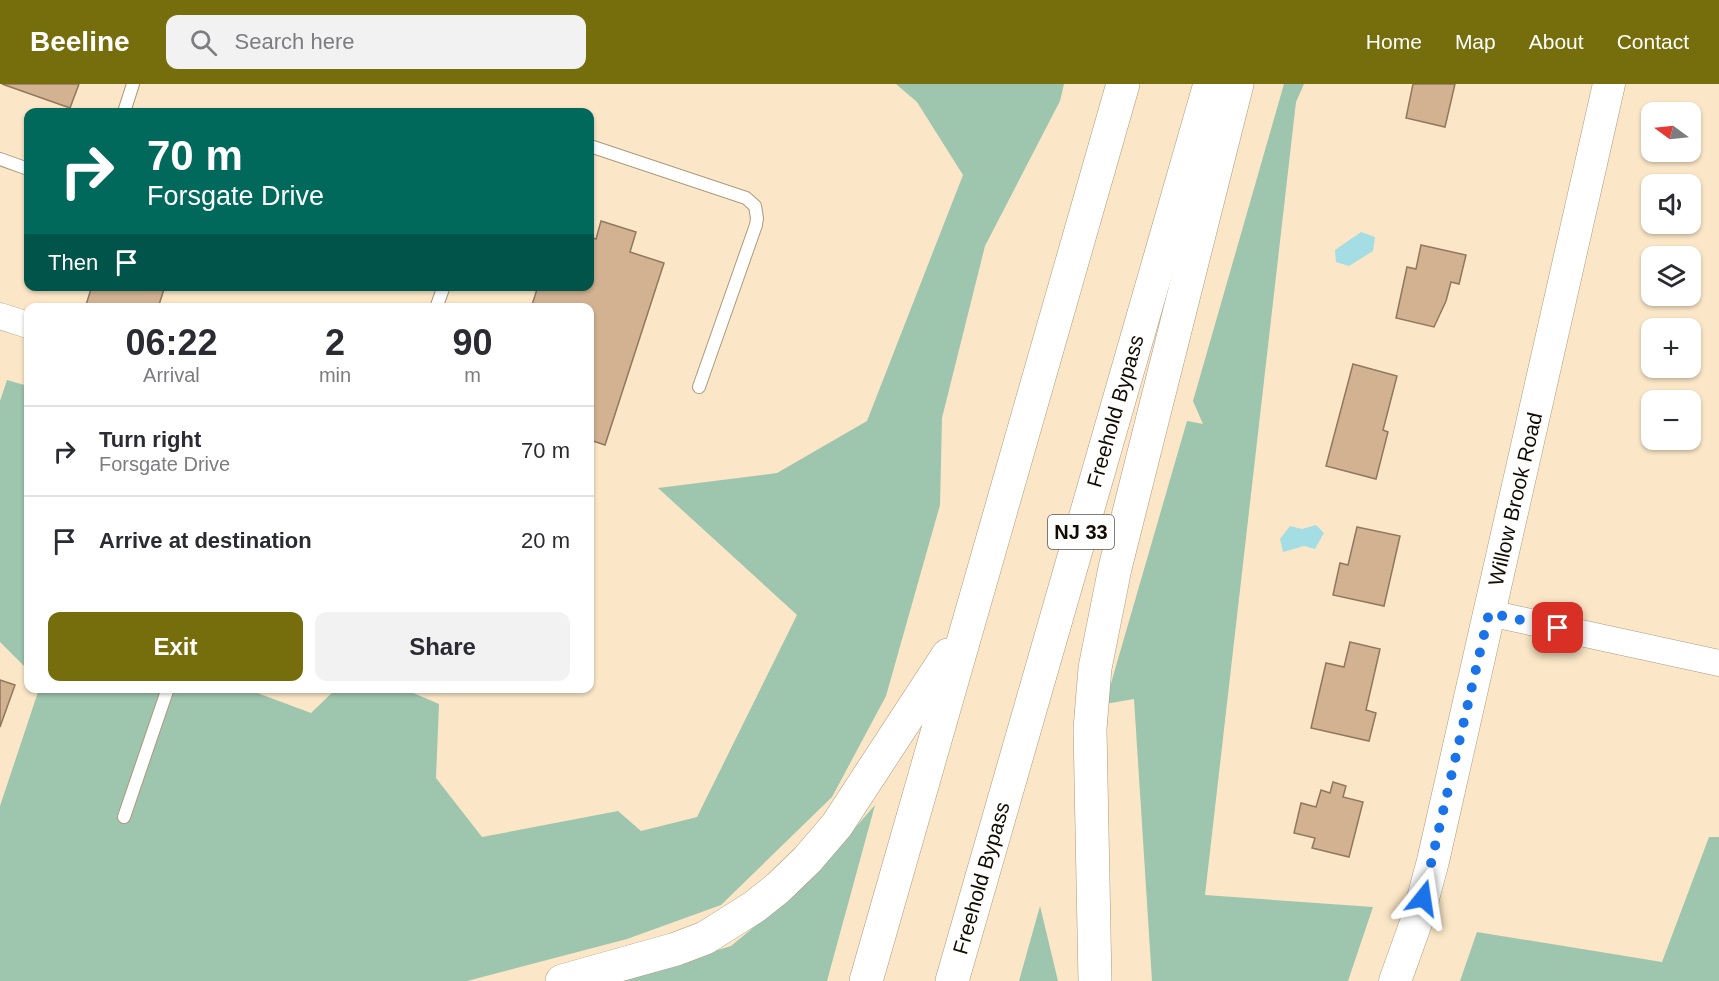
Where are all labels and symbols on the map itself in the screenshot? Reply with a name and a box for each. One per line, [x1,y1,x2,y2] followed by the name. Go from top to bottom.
[1641,102,1701,162] north arrow
[1082,332,1148,490] street label: Freehold Bypass
[1484,410,1546,588] street label: Willow Brook Road
[1048,515,1114,549] road number: NJ 33
[1532,602,1583,653] pin
[948,799,1014,957] street label: Freehold Bypass
[1391,866,1455,930] position arrow

